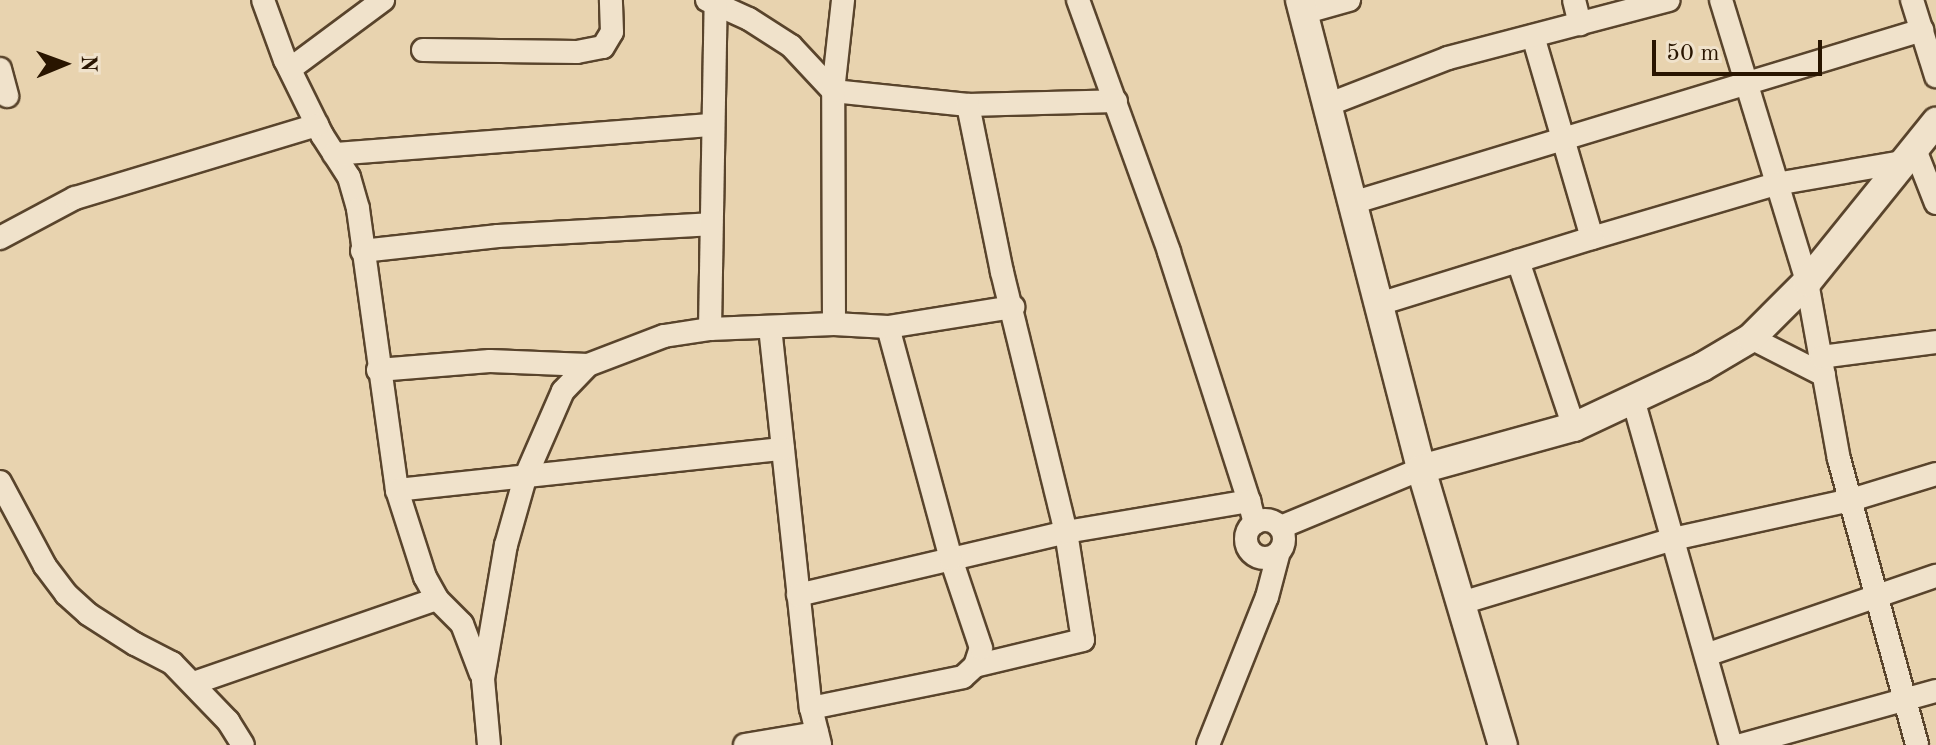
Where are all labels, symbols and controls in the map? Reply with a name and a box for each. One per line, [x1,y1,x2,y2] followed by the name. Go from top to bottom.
[24,24,104,104] north arrow
[1656,24,1826,74] scale bar
[1666,42,1720,66] text: 50 m
[77,55,99,72] text: N

